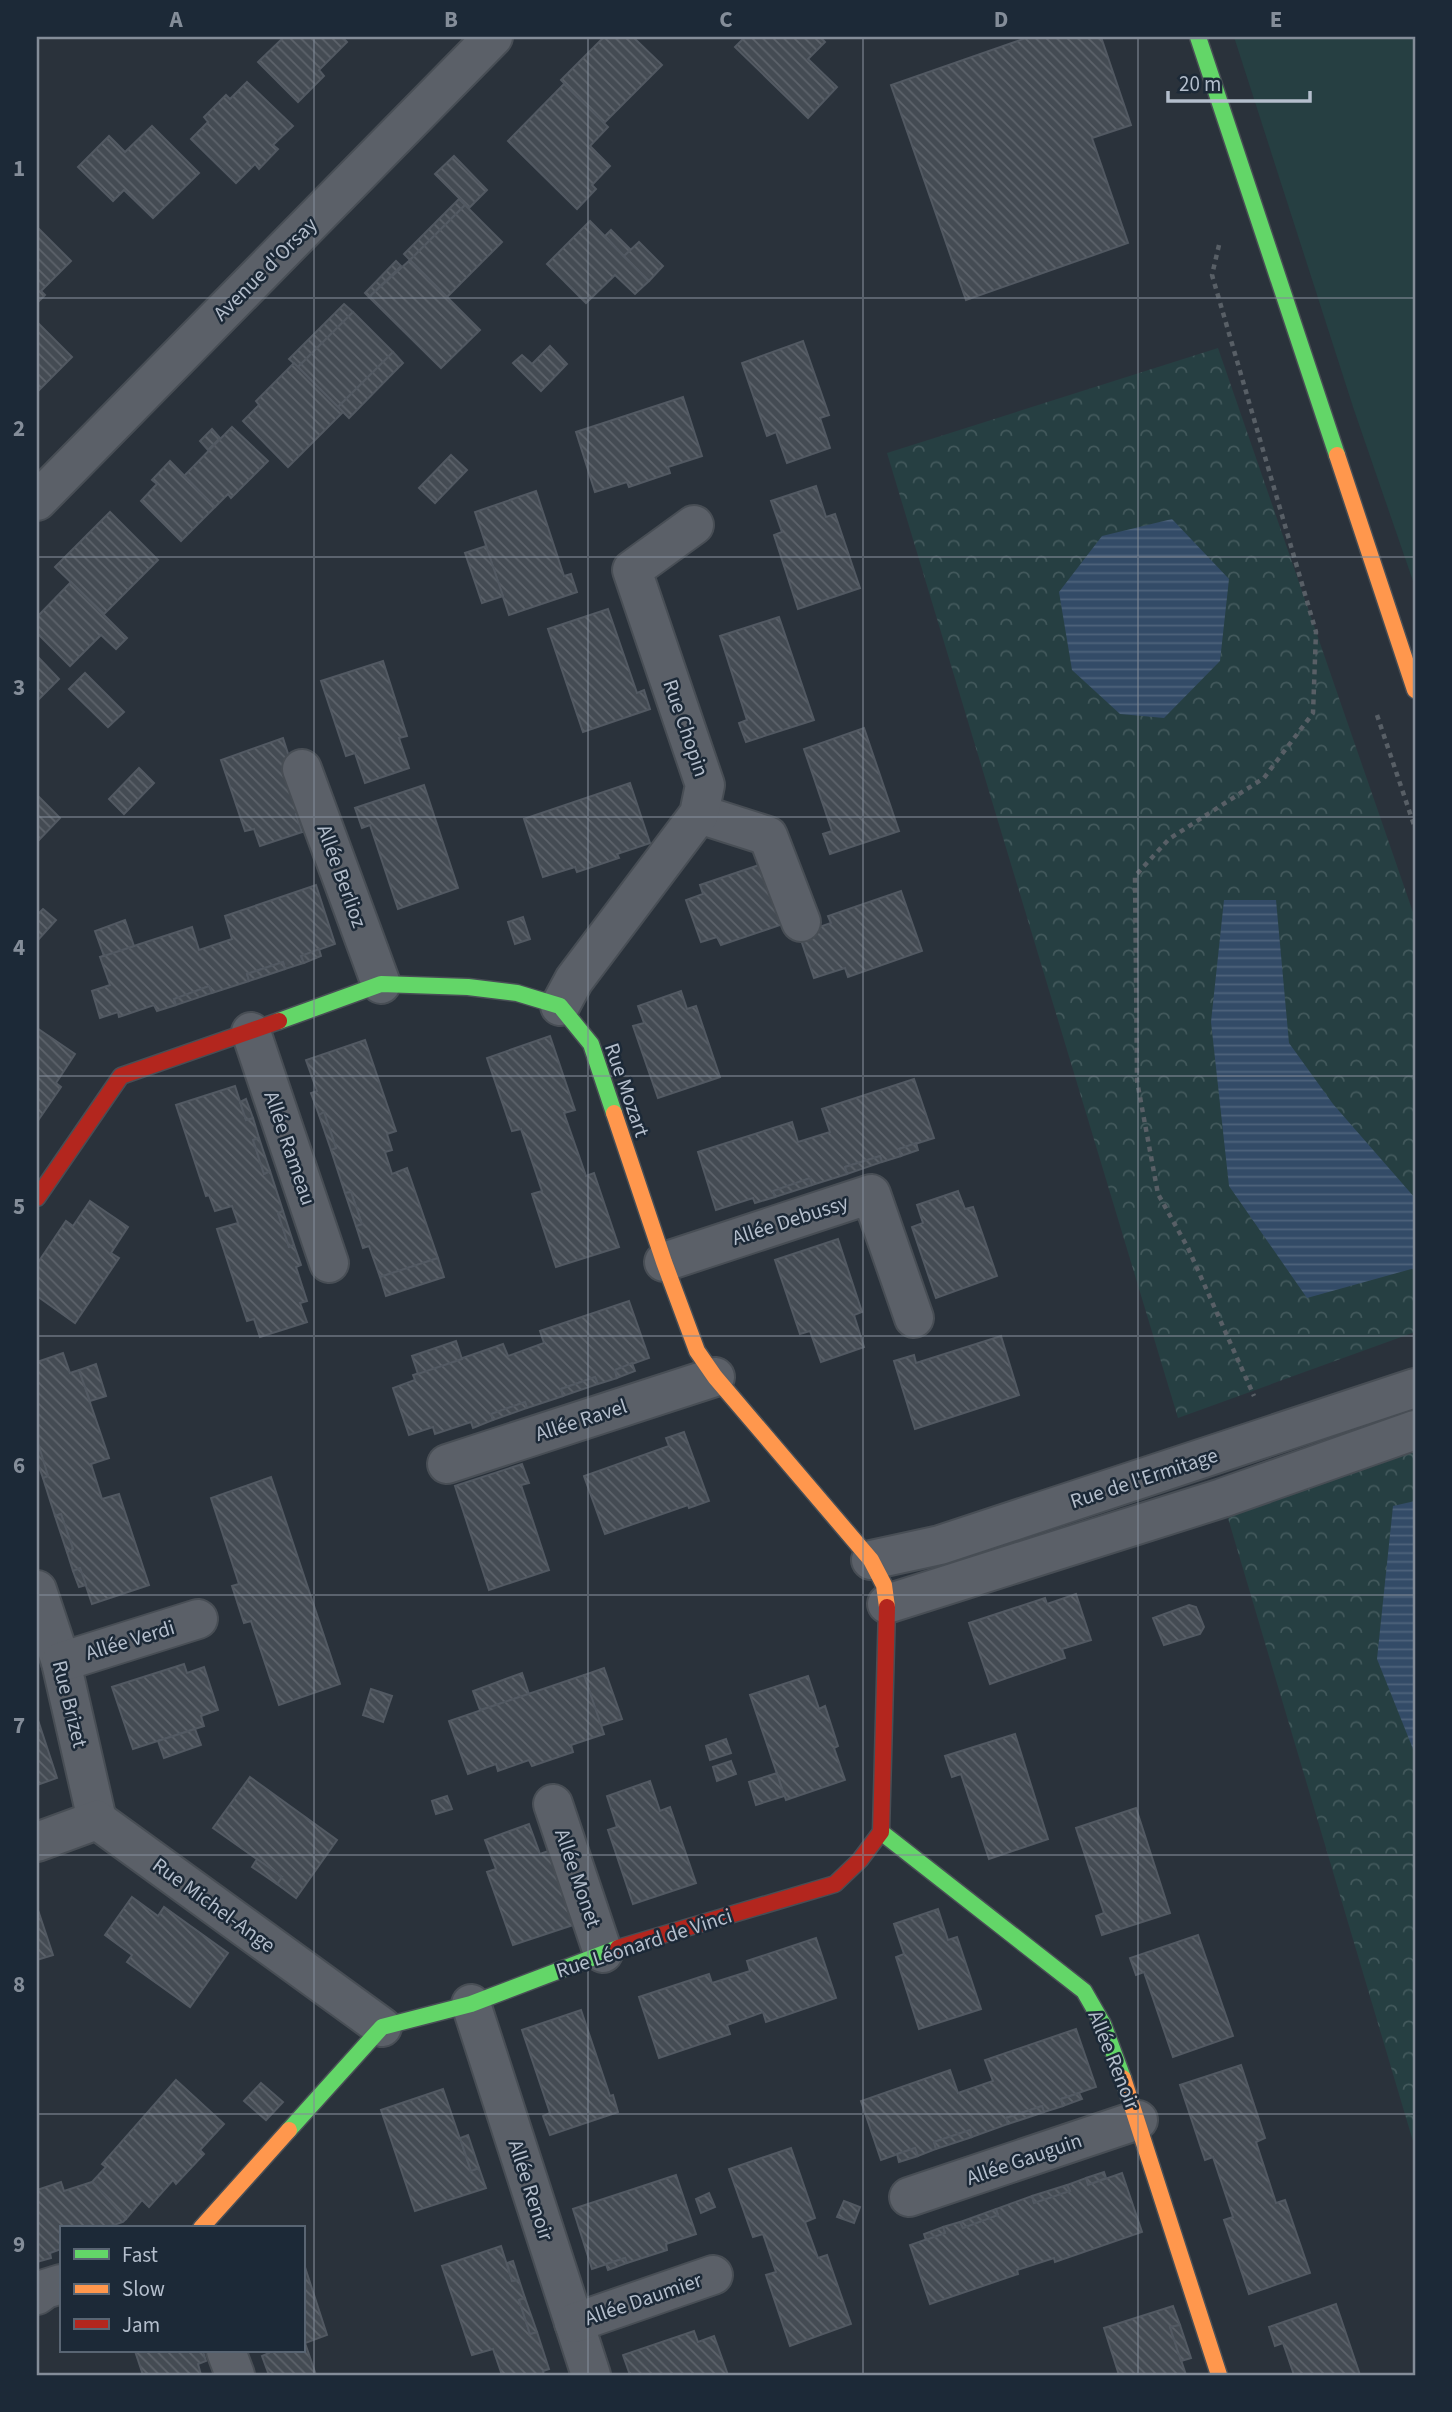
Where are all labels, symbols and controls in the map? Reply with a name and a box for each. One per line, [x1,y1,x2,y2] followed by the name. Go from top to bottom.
[168,3,183,36] text: A
[444,3,458,36] text: B
[719,3,733,36] text: C
[994,3,1008,36] text: D
[1270,3,1282,36] text: E
[1168,60,1310,104] scale bar
[1179,69,1221,99] text: 20 m
[13,152,25,185] text: 1
[206,210,324,328] street label: Avenue d'Orsay
[13,412,25,445] text: 2
[13,671,25,704] text: 3
[655,675,717,781] street label: Rue Chopin
[309,820,375,932] street label: Allée Berlioz
[13,931,25,964] text: 4
[597,1039,657,1141] street label: Rue Mozart
[256,1087,324,1209] street label: Allée Rameau
[728,1187,852,1253] street label: Allée Debussy
[13,1190,25,1223] text: 5
[531,1391,631,1449] street label: Allée Ravel
[1066,1440,1222,1516] street label: Rue de l'Ermitage
[13,1449,25,1482] text: 6
[82,1612,178,1668] street label: Allée Verdi
[45,1657,95,1751] street label: Rue Brizet
[13,1709,25,1742] text: 7
[547,1825,609,1931] street label: Allée Monet
[146,1850,282,1960] street label: Rue Michel-Ange
[552,1900,736,1986] street label: Rue Léonard de Vinci
[13,1968,25,2001] text: 8
[1080,2006,1148,2115] street label: Allée Renoir
[962,2125,1086,2193] street label: Allée Gauguin
[501,2136,562,2245] street label: Allée Renoir
[60,2226,304,2352] legend
[13,2228,25,2261] text: 9
[122,2240,158,2270] text: Fast
[580,2265,706,2333] street label: Allée Daumier
[122,2274,165,2304] text: Slow
[122,2310,160,2340] text: Jam

